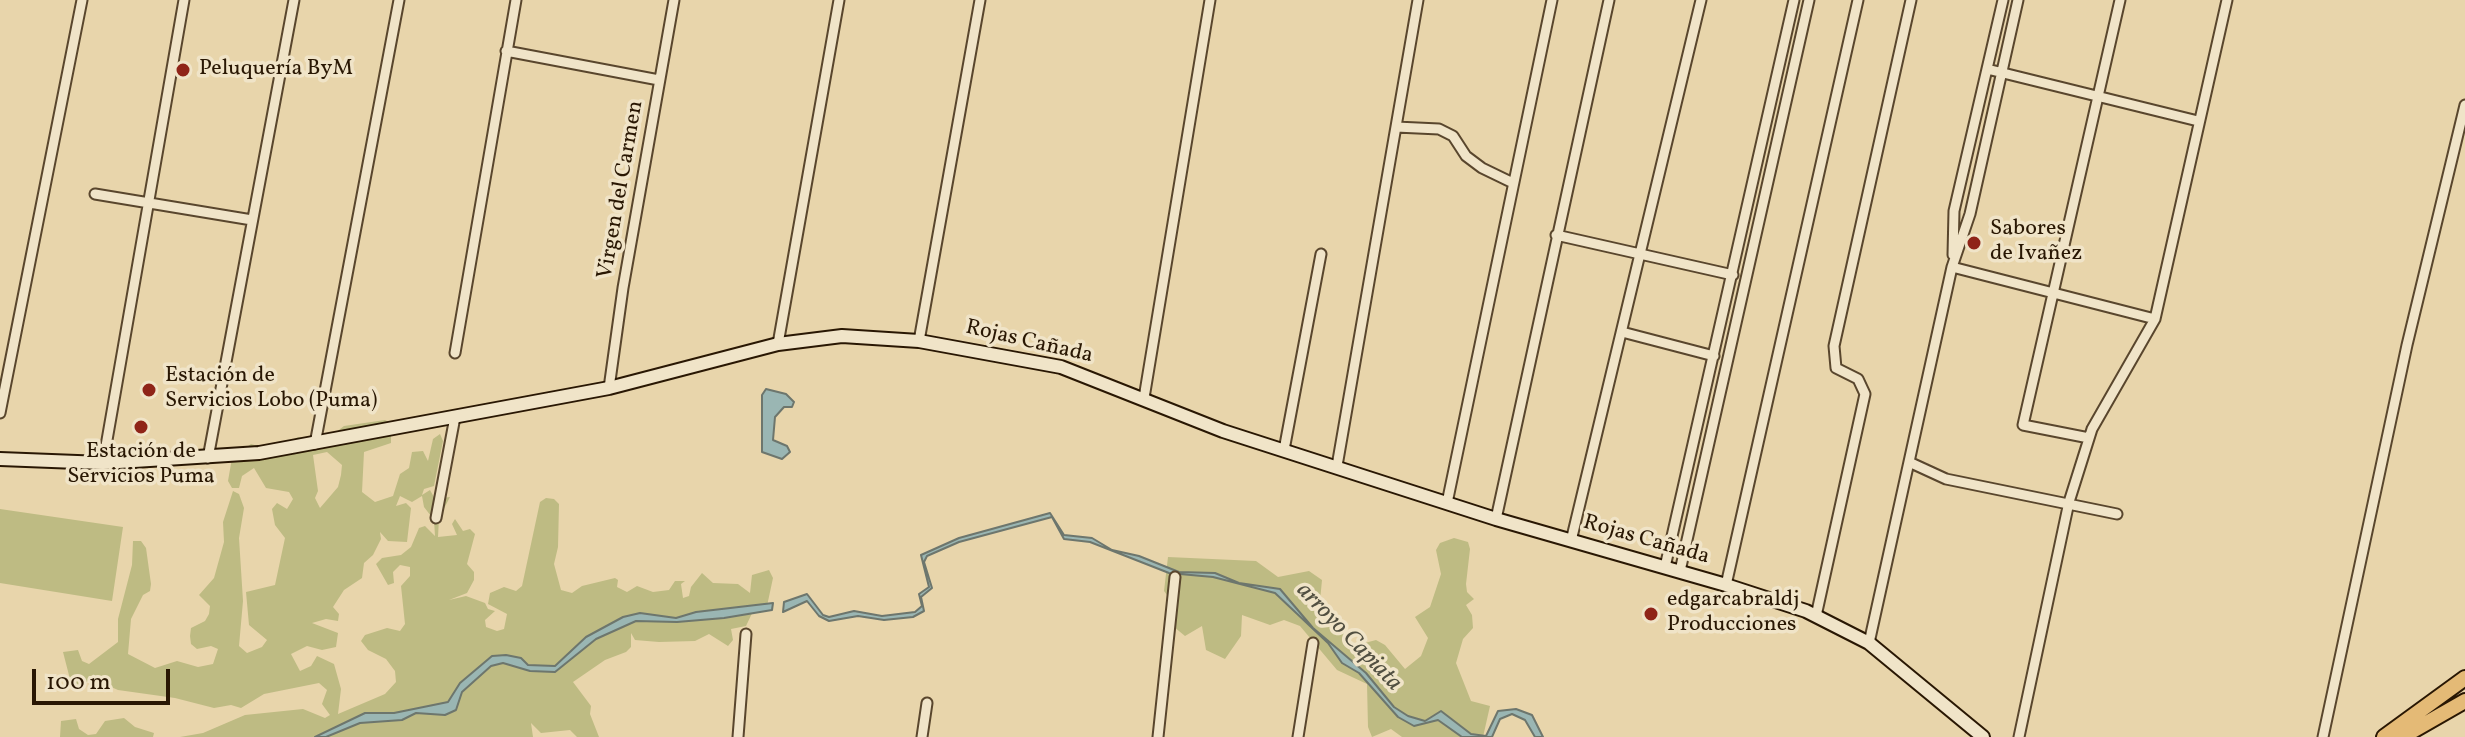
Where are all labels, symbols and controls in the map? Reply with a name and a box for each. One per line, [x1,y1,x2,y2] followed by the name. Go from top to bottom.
[199,57,353,83] place label: Peluquería ByM
[174,61,192,79] marker: Peluquería ByM
[593,99,651,281] street label: Virgen del Carmen
[1990,217,2082,268] place label: Sabores de Ivañez
[1965,234,1983,252] marker: Sabores de Ivañez
[963,316,1095,370] street label: Rojas Cañada
[165,364,377,416] place label: Estación de Servicios Lobo (Puma)
[140,381,158,399] marker: Estación de Servicios Lobo (Puma)
[132,418,150,436] marker: Estación de Servicios Puma
[67,440,215,492] place label: Estación de Servicios Puma
[1580,510,1712,572] street label: Rojas Cañada
[1289,578,1407,698] water label: arroyo Capiata
[1667,588,1799,640] place label: edgarcabraldj Producciones
[1642,605,1660,623] marker: edgarcabraldj Producciones
[36,653,174,703] scale bar
[46,666,111,700] text: 100 m

